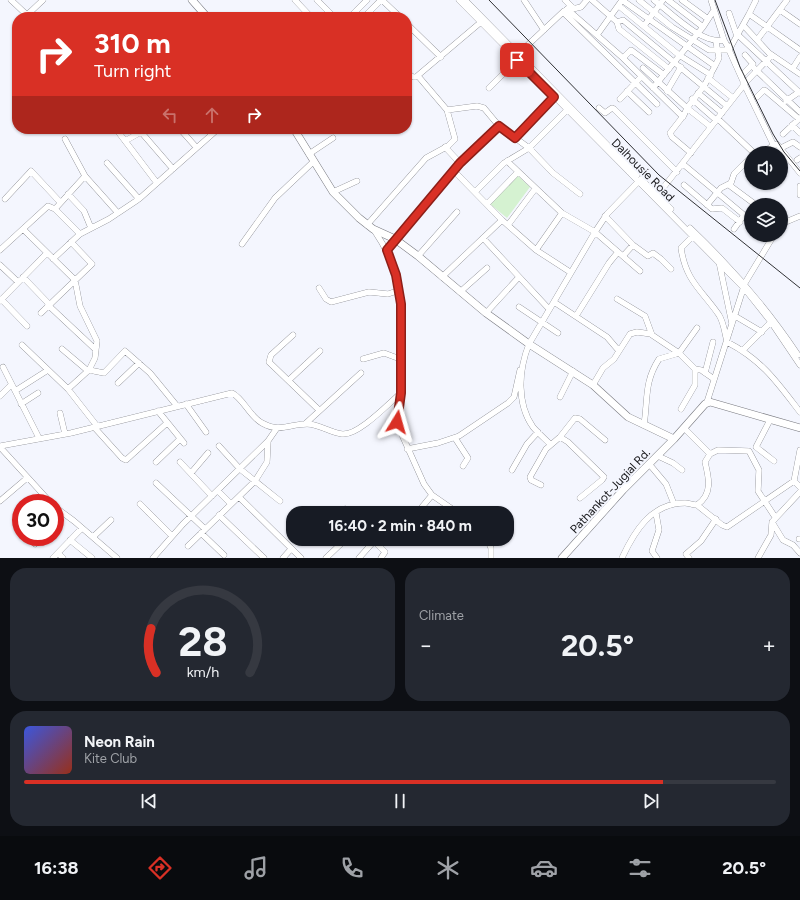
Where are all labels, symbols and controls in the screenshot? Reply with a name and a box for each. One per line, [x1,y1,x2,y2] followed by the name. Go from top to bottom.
[94,26,171,60] text: 310 m
[28,28,80,80] icon: right
[500,43,534,77] pin
[506,49,528,71] icon: arrive
[94,60,171,82] text: Turn right
[159,104,181,126] icon: left
[201,104,223,126] icon: ahead
[243,104,265,126] icon: right
[609,136,677,204] street label: Dalhousie Road
[744,146,788,242] map controls
[744,146,788,190] button: sound
[744,198,788,242] button: layers
[376,401,418,443] position arrow
[567,446,653,536] street label: Pathankot-Jugial Rd.
[12,494,64,546] speed limit sign: 30
[328,517,472,535] text: 16:40 · 2 min · 840 m
[419,608,464,623] text: Climate
[178,615,227,665] text: 28
[561,627,634,664] text: 20.5°
[419,632,433,659] text: −
[762,632,776,659] text: +
[186,662,219,680] text: km/h
[84,733,155,751] text: Neon Rain
[84,751,137,766] text: Kite Club
[138,790,160,812] icon: previous
[389,790,411,812] icon: pause
[640,790,662,812] icon: next
[146,854,174,882] icon: directions
[242,854,270,882] icon: music
[338,854,366,882] icon: phone
[434,854,462,882] icon: climate
[530,854,558,882] icon: car
[626,854,654,882] icon: filters
[34,857,78,879] text: 16:38
[722,857,766,879] text: 20.5°

